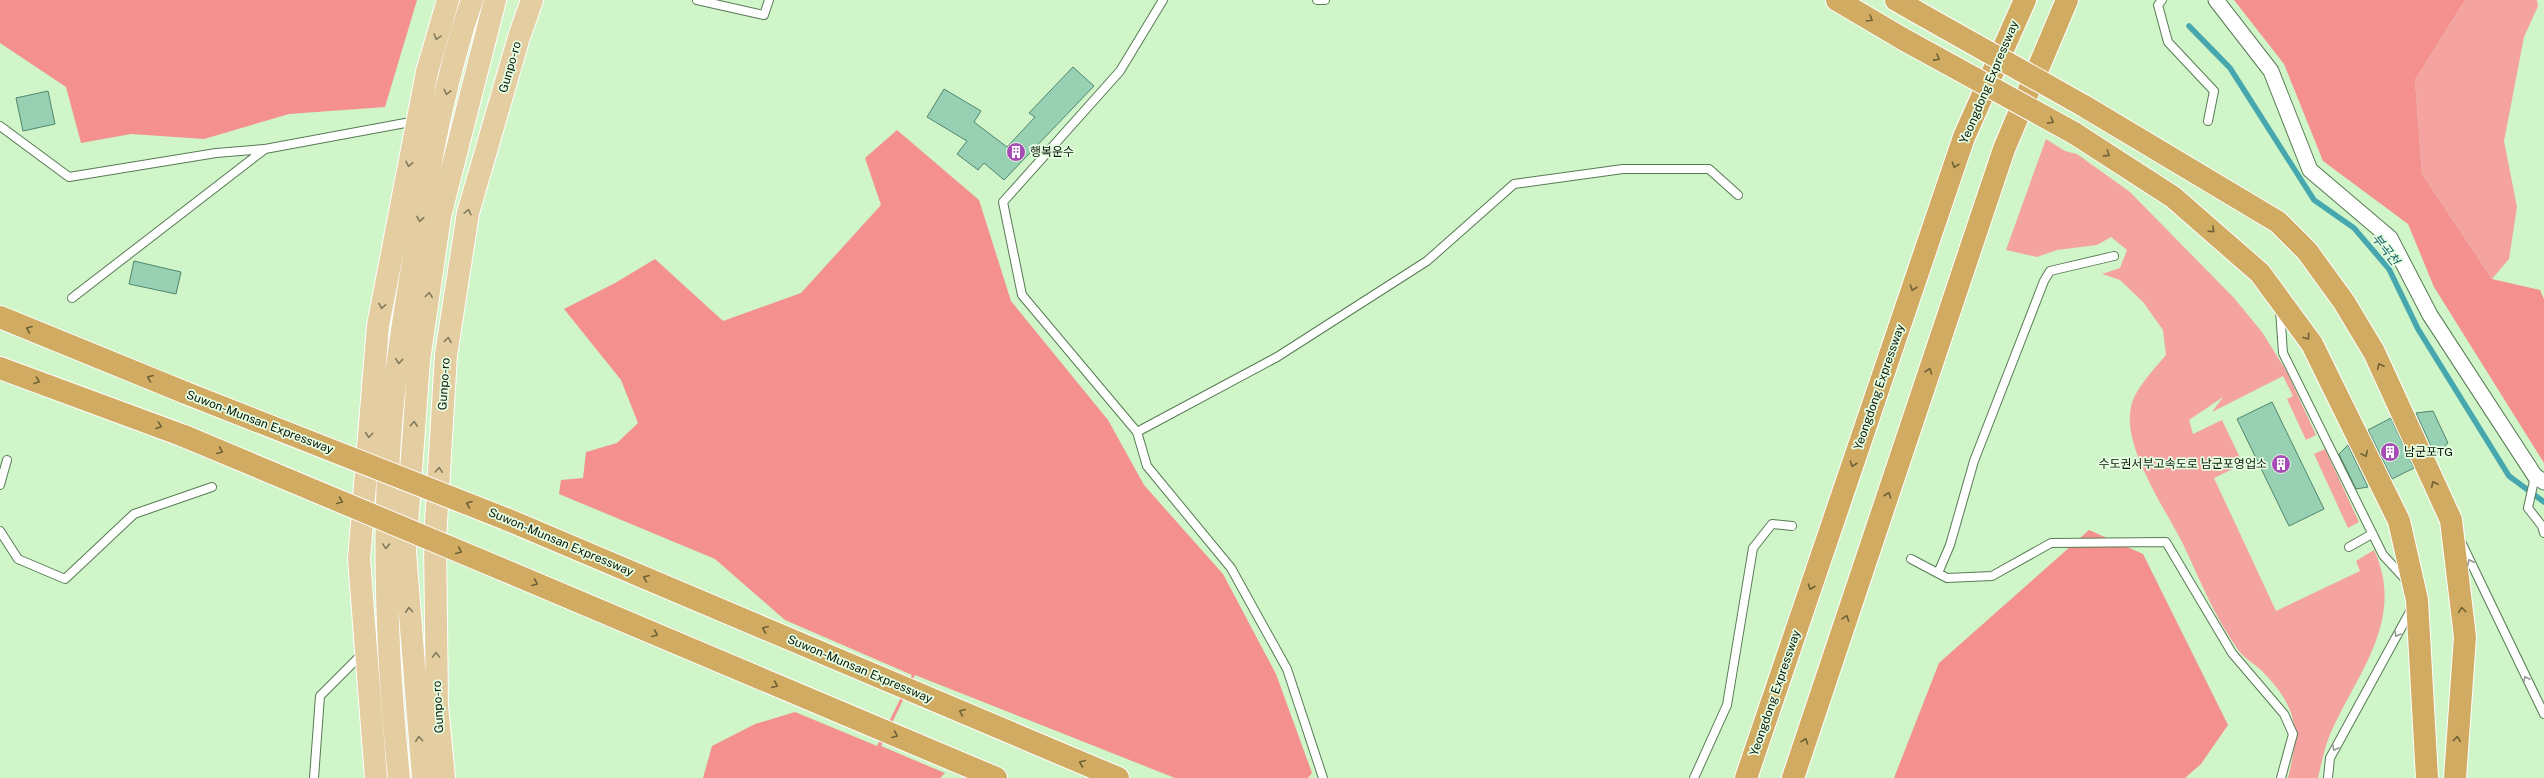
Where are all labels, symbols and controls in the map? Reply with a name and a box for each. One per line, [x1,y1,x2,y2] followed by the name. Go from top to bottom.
[1866,15,1873,22] one-way arrow
[1957,18,2022,146] street label: Yeongdong Expressway
[433,34,442,41] one-way arrow
[496,40,524,94] street label: Gunpo-ro
[1933,53,1940,60] one-way arrow
[444,88,452,95] one-way arrow
[2047,116,2054,123] one-way arrow
[1005,141,1027,163] building icon: 행복운수
[1030,145,1074,159] place label: 행복운수
[2103,149,2110,157] one-way arrow
[406,161,414,167] one-way arrow
[1951,161,1960,168] one-way arrow
[464,208,472,215] one-way arrow
[416,215,425,222] one-way arrow
[2207,226,2214,233] one-way arrow
[2369,231,2403,269] water label: 부곡천
[1909,284,1918,291] one-way arrow
[424,292,433,298] one-way arrow
[378,302,387,309] one-way arrow
[1851,322,1907,452] street label: Yeongdong Expressway
[26,326,33,334] one-way arrow
[2302,333,2309,340] one-way arrow
[443,337,452,343] one-way arrow
[435,357,453,411] street label: Gunpo-ro
[395,358,404,364] one-way arrow
[2377,362,2385,370] one-way arrow
[1925,368,1933,375] one-way arrow
[146,375,153,383] one-way arrow
[33,377,40,385] one-way arrow
[184,387,336,457] street label: Suwon-Munsan Expressway
[410,421,419,427] one-way arrow
[155,422,162,430] one-way arrow
[365,432,374,438] one-way arrow
[2379,441,2401,463] building icon: 남군포TG
[2404,445,2453,459] place label: 남군포TG
[215,446,223,454] one-way arrow
[2360,449,2368,457] one-way arrow
[2270,453,2292,475] building icon: 수도권서부고속도로 남군포영업소
[2098,457,2267,471] place label: 수도권서부고속도로 남군포영업소
[1849,460,1858,467] one-way arrow
[435,467,444,473] one-way arrow
[2431,481,2439,488] one-way arrow
[1883,491,1892,498] one-way arrow
[335,496,343,504] one-way arrow
[466,501,473,509] one-way arrow
[486,505,636,579] street label: Suwon-Munsan Expressway
[382,543,391,549] one-way arrow
[456,547,463,555] one-way arrow
[2467,559,2475,566] one-way arrow
[642,575,650,583] one-way arrow
[532,579,539,587] one-way arrow
[1808,583,1816,590] one-way arrow
[405,607,413,613] one-way arrow
[2458,607,2467,613] one-way arrow
[1842,614,1850,621] one-way arrow
[762,625,769,633] one-way arrow
[1747,628,1803,758] street label: Yeongdong Expressway
[651,629,658,637] one-way arrow
[2395,630,2402,637] one-way arrow
[785,632,935,706] street label: Suwon-Munsan Expressway
[432,652,440,658] one-way arrow
[2524,676,2531,683] one-way arrow
[430,680,446,734] street label: Gunpo-ro
[771,680,778,688] one-way arrow
[959,709,967,717] one-way arrow
[891,731,898,739] one-way arrow
[415,736,424,742] one-way arrow
[2452,736,2461,742] one-way arrow
[1800,738,1809,745] one-way arrow
[2333,744,2340,752] one-way arrow
[1079,760,1087,768] one-way arrow

